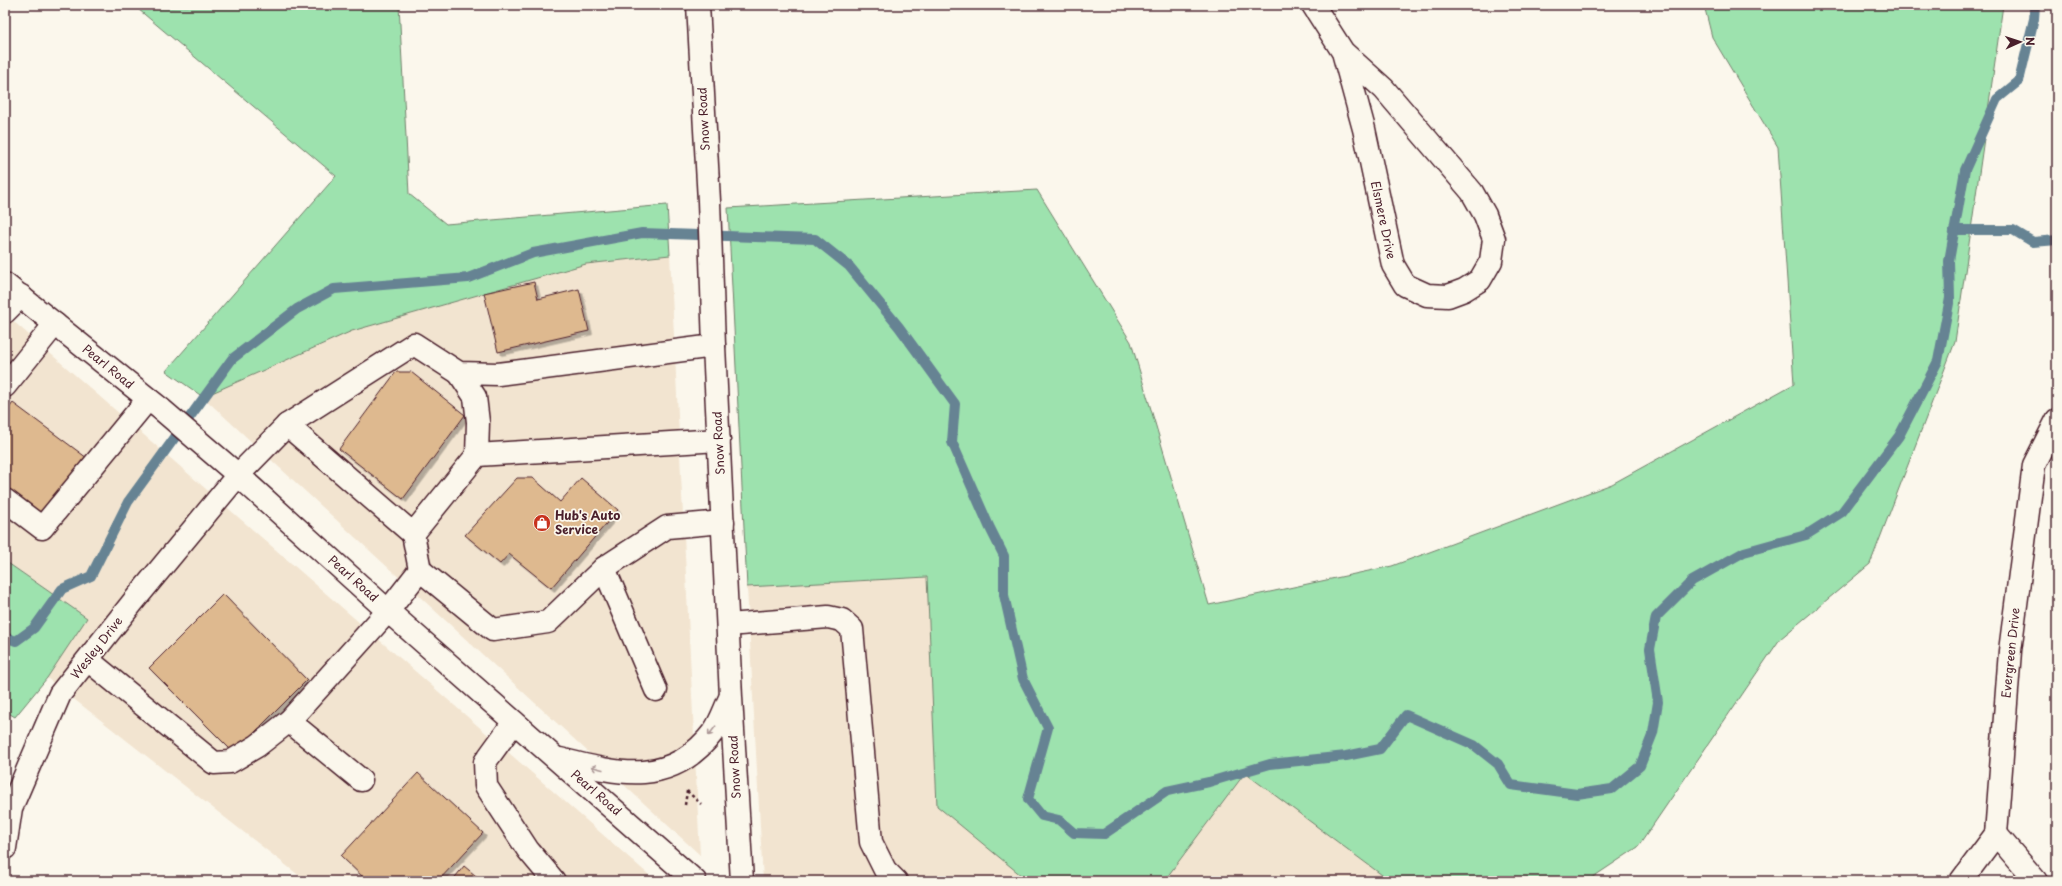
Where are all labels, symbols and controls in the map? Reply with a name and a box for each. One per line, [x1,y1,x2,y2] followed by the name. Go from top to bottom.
[2000,22,2040,62] north arrow
[2022,37,2039,47] text: N
[692,87,714,151] street label: Snow Road
[1367,179,1401,261] street label: Elsmere Drive
[79,340,138,393] street label: Pearl Road
[707,411,729,475] street label: Snow Road
[555,506,620,538] place label: Hub's Auto Service
[532,513,552,533] shop icon: Hub's Auto Service
[325,551,383,606] street label: Pearl Road
[1996,607,2024,699] street label: Evergreen Drive
[66,612,126,682] street label: Wesley Drive
[708,725,716,736] one-way arrow
[723,735,745,799] street label: Snow Road
[591,764,604,772] one-way arrow
[567,765,626,819] street label: Pearl Road

